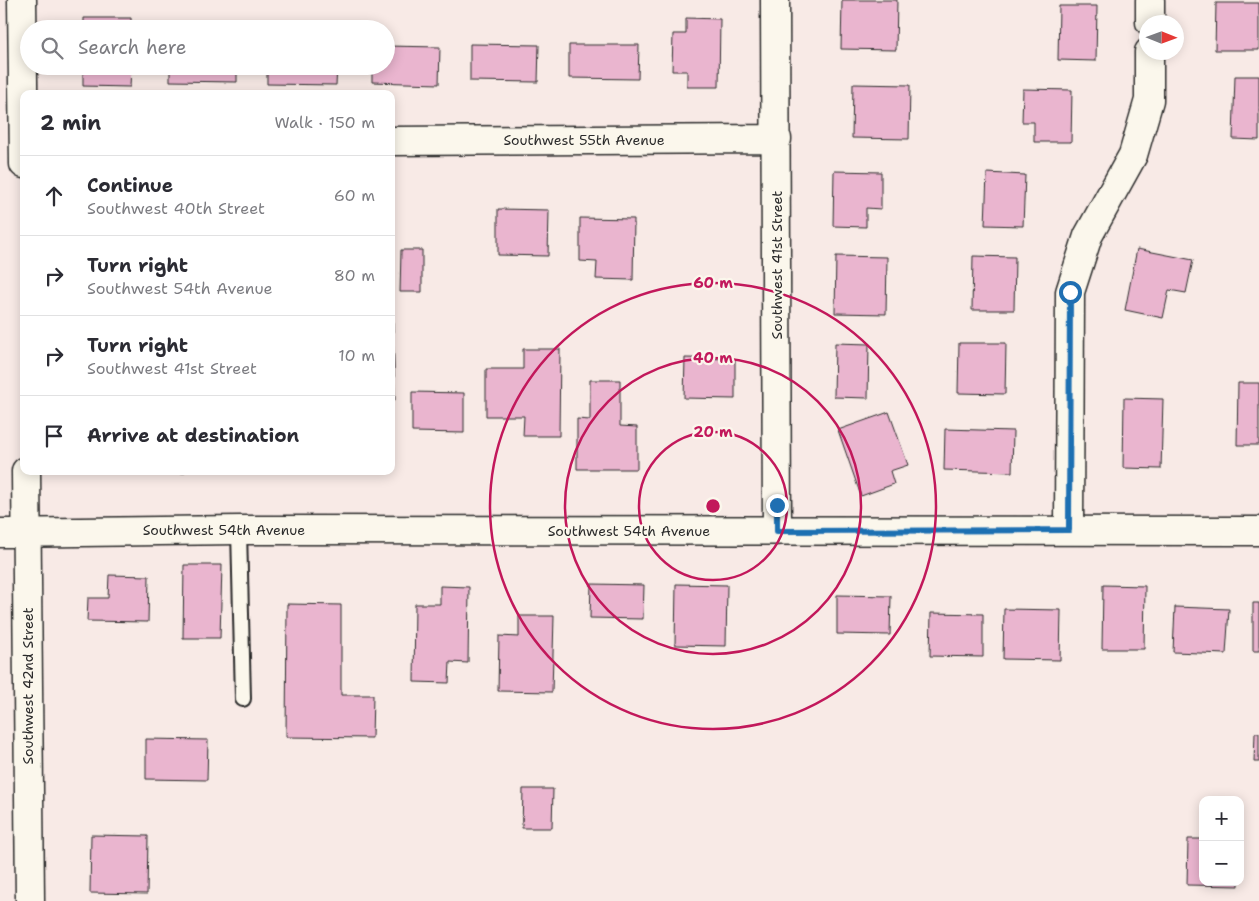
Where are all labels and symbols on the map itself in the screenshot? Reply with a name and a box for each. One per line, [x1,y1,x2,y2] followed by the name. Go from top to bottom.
[1139,15,1184,60] north arrow
[503,131,665,149] street label: Southwest 55th Avenue
[768,191,786,339] street label: Southwest 41st Street
[693,273,733,293] text: 60 m
[1059,281,1082,304] route start
[693,348,733,368] text: 40 m
[693,422,733,442] text: 20 m
[766,494,789,517] route end
[704,497,722,515] centre of rings
[143,521,305,539] street label: Southwest 54th Avenue
[548,522,710,540] street label: Southwest 54th Avenue
[19,607,37,765] street label: Southwest 42nd Street

